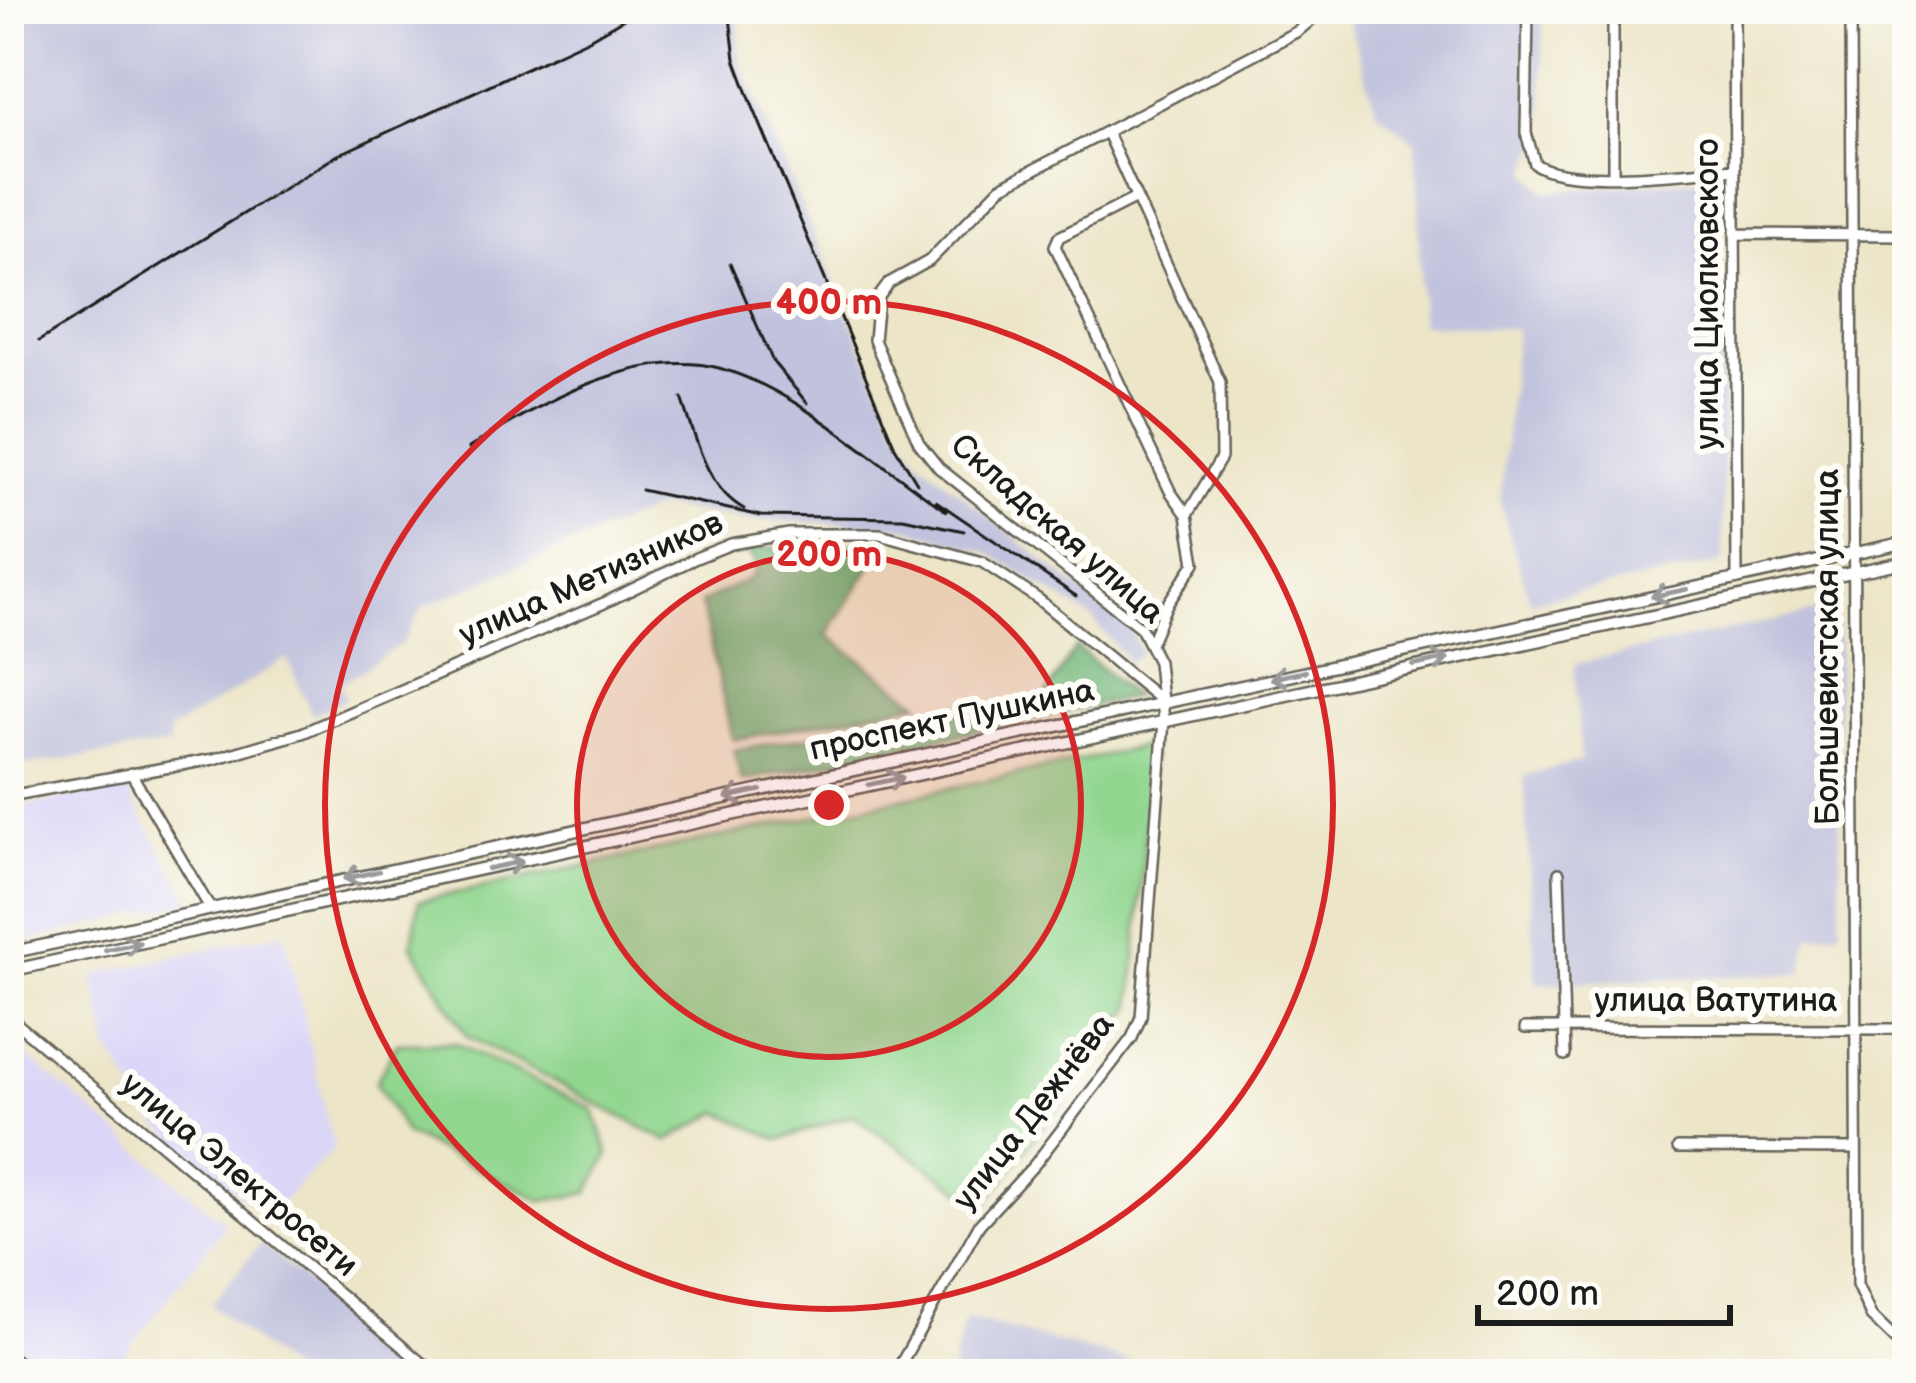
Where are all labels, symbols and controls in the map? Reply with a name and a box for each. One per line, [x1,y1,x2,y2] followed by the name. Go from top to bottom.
[1688,139,1728,449] street label: улица Циолковского
[776,282,882,325] text: 400 m
[942,426,1172,632] street label: Складская улица
[1808,469,1848,825] street label: Большевистская улица
[453,503,729,655] street label: улица Метизников
[776,534,882,577] text: 200 m
[1651,583,1690,605] one-way arrow
[1411,650,1449,673] one-way arrow
[1270,664,1308,687] one-way arrow
[806,670,1098,770] street label: проспект Пушкина
[866,769,904,792] one-way arrow
[724,783,762,806] one-way arrow
[808,784,850,826] centre of rings
[485,852,523,875] one-way arrow
[343,864,381,887] one-way arrow
[104,933,142,956] one-way arrow
[1594,981,1838,1021] street label: улица Ватутина
[945,1006,1123,1218] street label: улица Дежнёва
[112,1064,366,1286] street label: улица Электросети
[1478,1251,1730,1325] scale bar
[1496,1273,1599,1316] text: 200 m

